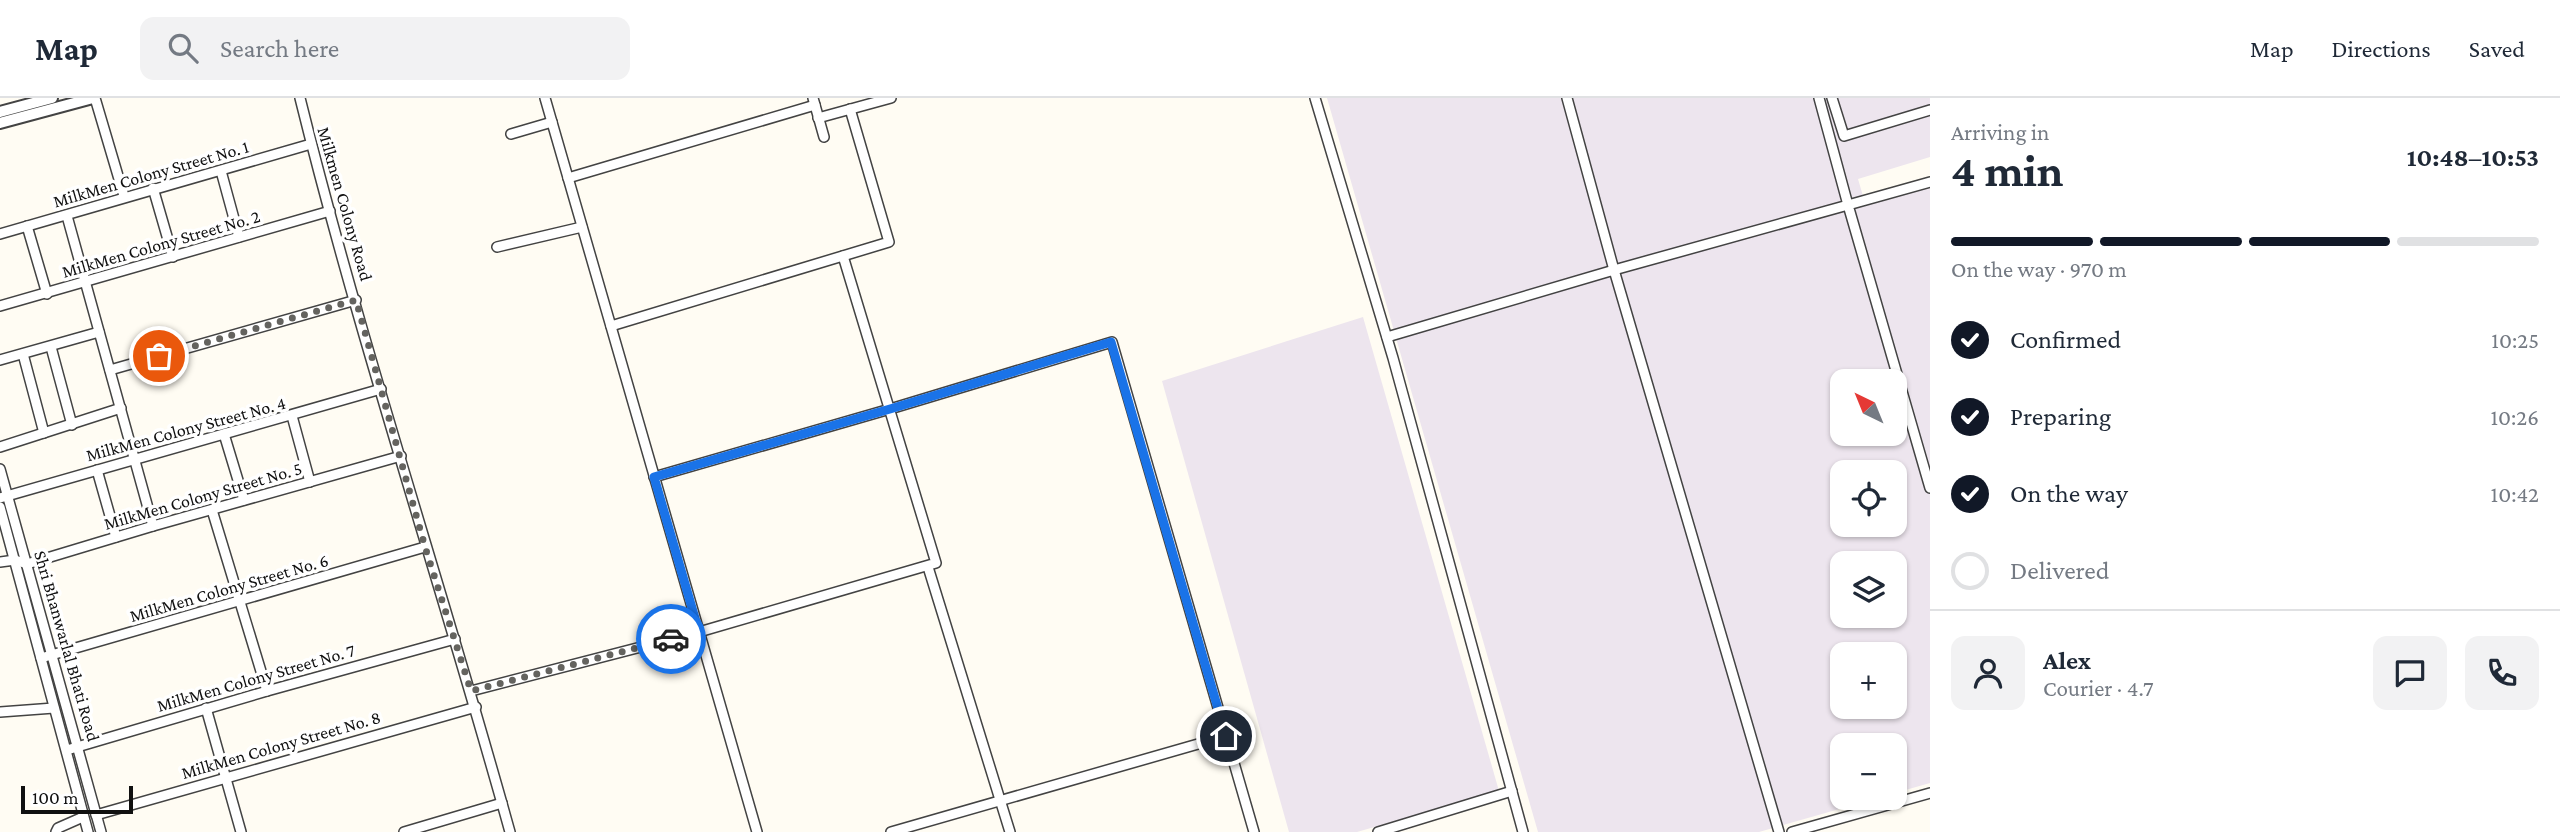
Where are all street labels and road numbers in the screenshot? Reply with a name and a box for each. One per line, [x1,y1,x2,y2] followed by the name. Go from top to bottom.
[313,125,377,284] street label: Milkmen Colony Road
[51,136,251,212] street label: MilkMen Colony Street No. 1
[60,206,262,282] street label: MilkMen Colony Street No. 2
[84,393,288,465] street label: MilkMen Colony Street No. 4
[102,458,304,534] street label: MilkMen Colony Street No. 5
[30,548,104,744] street label: Shri Bhanwarlal Bhati Road
[127,550,331,626] street label: MilkMen Colony Street No. 6
[155,640,357,716] street label: MilkMen Colony Street No. 7
[179,707,383,783] street label: MilkMen Colony Street No. 8

